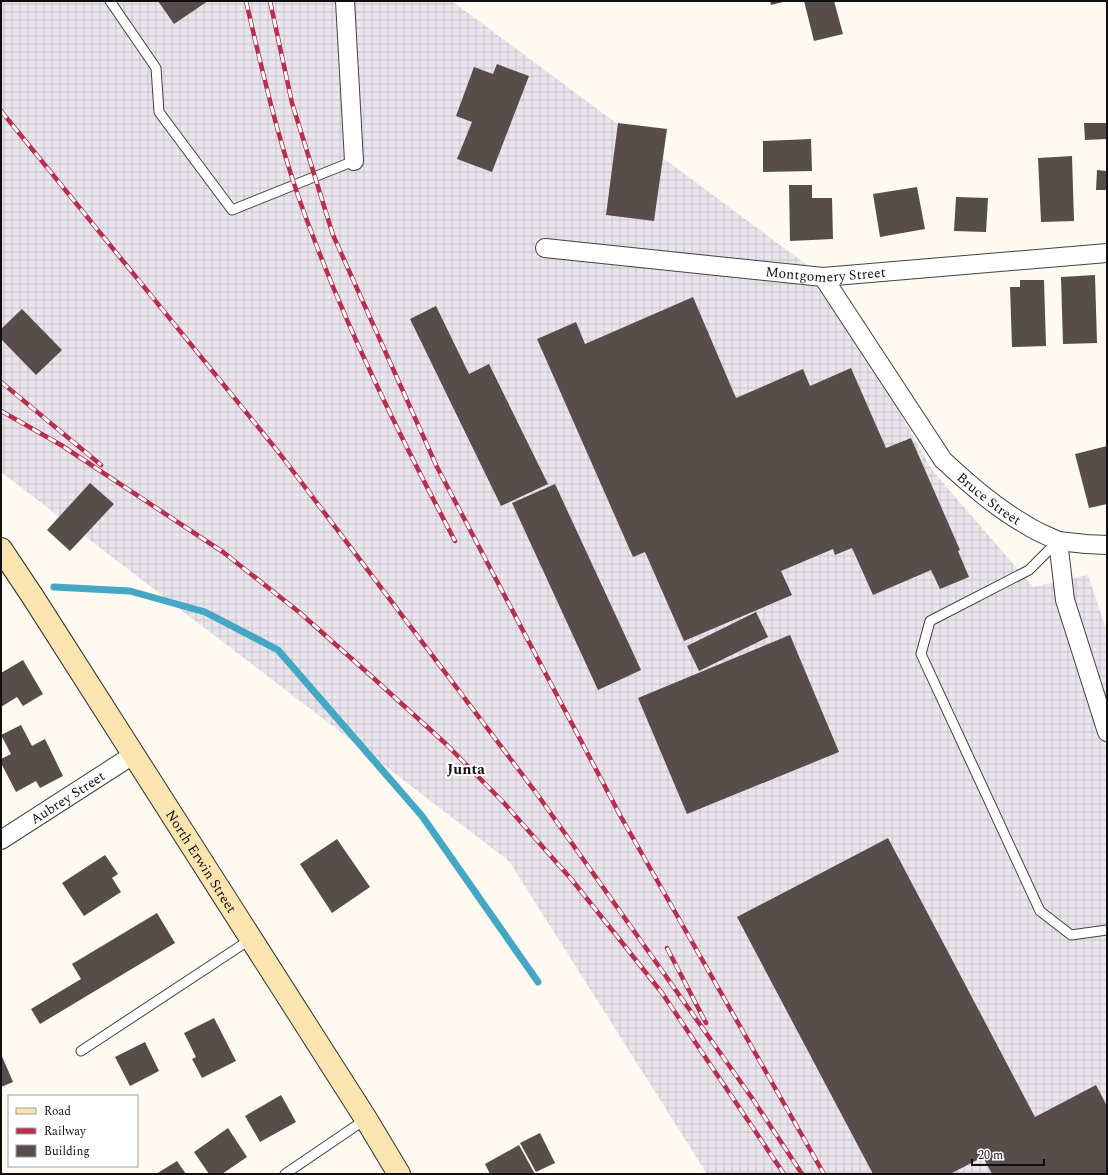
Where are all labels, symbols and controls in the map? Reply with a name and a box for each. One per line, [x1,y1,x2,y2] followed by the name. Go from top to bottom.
[764,261,887,288] street label: Montgomery Street
[952,467,1025,531] street label: Bruce Street
[447,758,485,781] district label: Junta
[26,766,109,830] street label: Aubrey Street
[160,806,242,917] street label: North Erwin Street
[8,1095,138,1167] legend
[44,1102,71,1121] text: Road
[44,1122,87,1141] text: Railway
[972,1141,1044,1167] scale bar
[44,1142,90,1161] text: Building
[978,1146,1003,1165] text: 20 m

